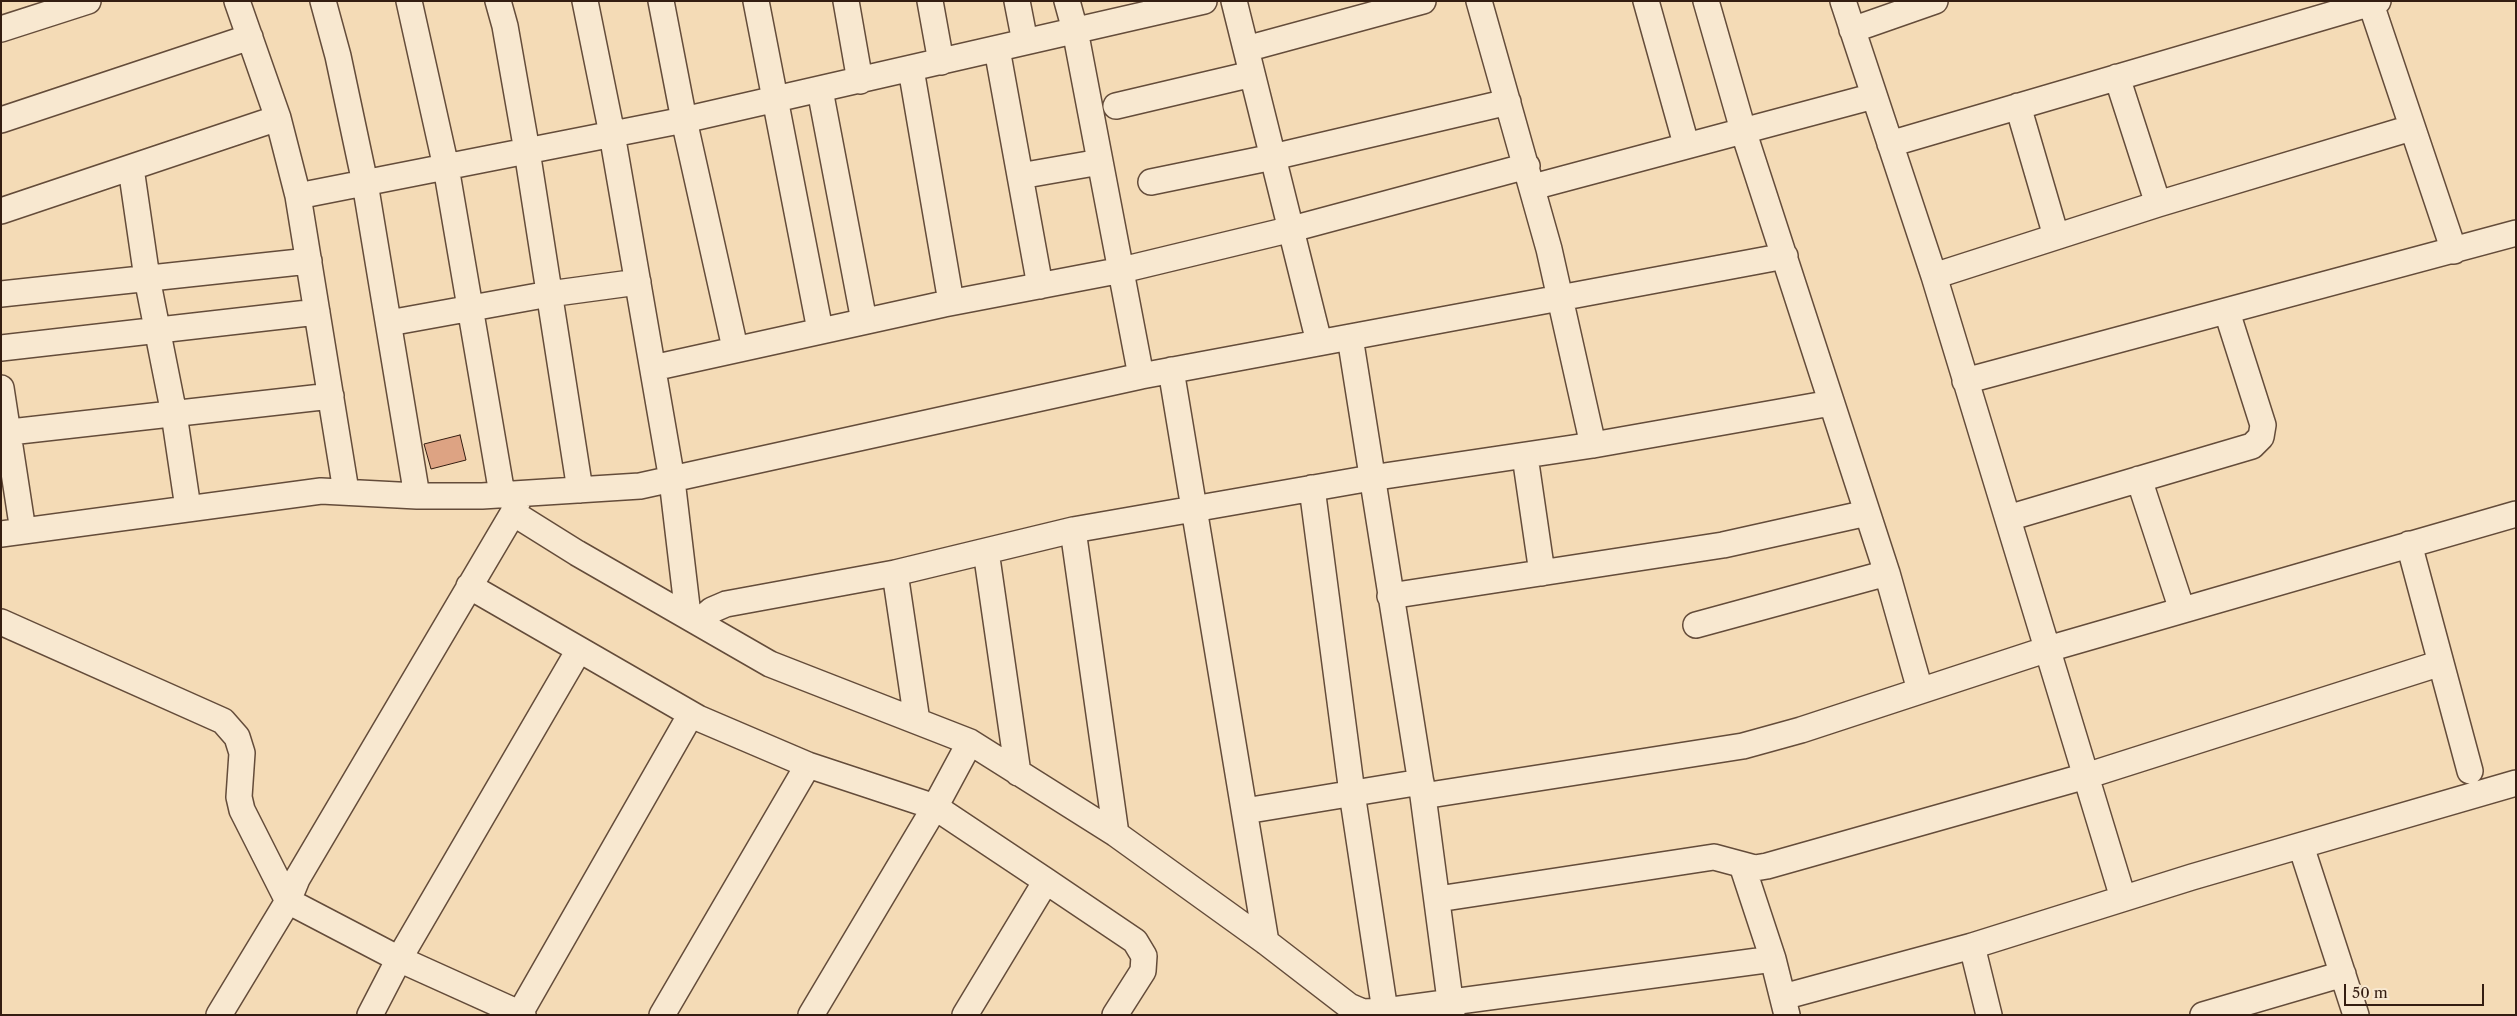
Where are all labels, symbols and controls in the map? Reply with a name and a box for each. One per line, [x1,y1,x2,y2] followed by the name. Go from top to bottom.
[2347,974,2487,1006] scale bar
[2352,983,2388,1002] text: 50 m

